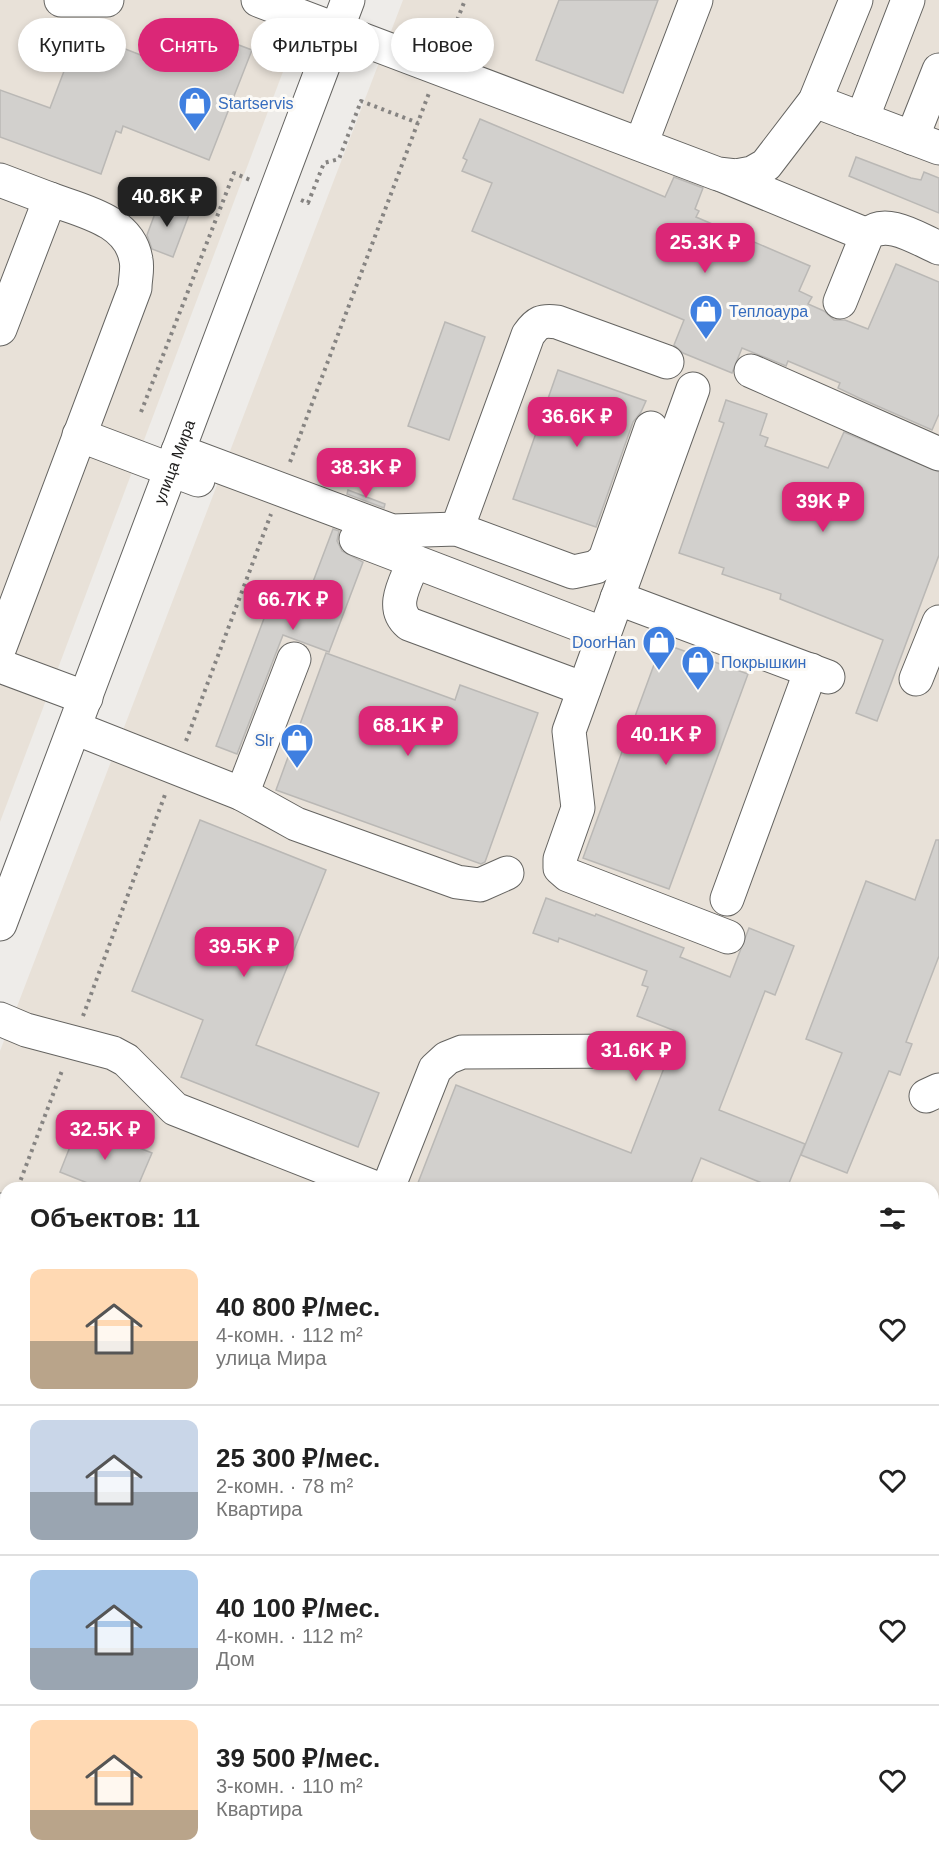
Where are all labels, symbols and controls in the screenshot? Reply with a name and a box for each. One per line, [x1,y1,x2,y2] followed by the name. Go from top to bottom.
[18,18,126,72] chip: Купить
[138,18,239,72] chip: Снять
[251,18,379,72] chip: Фильтры
[391,18,494,72] chip: Новое
[177,85,213,132] shop icon: Startservis
[218,95,294,112] place label: Startservis
[112,177,222,228] pin: 40.8K ₽
[132,185,202,207] text: 40.8K ₽
[650,223,760,274] pin: 25.3K ₽
[670,231,740,253] text: 25.3K ₽
[688,293,724,340] shop icon: Теплоаура
[729,303,808,320] place label: Теплоаура
[522,397,632,448] pin: 36.6K ₽
[542,405,612,427] text: 36.6K ₽
[151,417,198,506] street label: улица Мира
[311,448,421,499] pin: 38.3K ₽
[331,456,401,478] text: 38.3K ₽
[781,482,865,533] pin: 39K ₽
[796,490,850,512] text: 39K ₽
[238,580,348,631] pin: 66.7K ₽
[258,588,328,610] text: 66.7K ₽
[641,624,677,671] shop icon: DoorHan
[572,634,636,651] place label: DoorHan
[680,644,716,691] shop icon: Покрышкин
[721,654,806,671] place label: Покрышкин
[353,706,463,757] pin: 68.1K ₽
[373,714,443,736] text: 68.1K ₽
[611,715,721,766] pin: 40.1K ₽
[279,722,315,769] shop icon: Slr
[631,723,701,745] text: 40.1K ₽
[254,732,275,749] place label: Slr
[189,927,299,978] pin: 39.5K ₽
[209,935,279,957] text: 39.5K ₽
[581,1031,691,1082] pin: 31.6K ₽
[601,1039,671,1061] text: 31.6K ₽
[50,1110,160,1161] pin: 32.5K ₽
[70,1118,140,1140] text: 32.5K ₽
[876,1202,909,1235] icon: filters
[30,1203,200,1233] text: Объектов: 11
[216,1292,380,1322] text: 40 800 ₽/мес.
[78,1293,150,1365] icon: home
[876,1313,909,1346] icon: heart
[216,1324,363,1346] text: 4-комн. · 112 m²
[216,1347,327,1369] text: улица Мира
[216,1443,380,1473] text: 25 300 ₽/мес.
[78,1444,150,1516] icon: home
[876,1464,909,1497] icon: heart
[216,1475,353,1497] text: 2-комн. · 78 m²
[216,1498,302,1520] text: Квартира
[216,1593,380,1623] text: 40 100 ₽/мес.
[78,1594,150,1666] icon: home
[876,1614,909,1647] icon: heart
[216,1625,363,1647] text: 4-комн. · 112 m²
[216,1648,255,1670] text: Дом
[216,1743,380,1773] text: 39 500 ₽/мес.
[78,1744,150,1816] icon: home
[876,1764,909,1797] icon: heart
[216,1775,363,1797] text: 3-комн. · 110 m²
[216,1798,302,1820] text: Квартира

